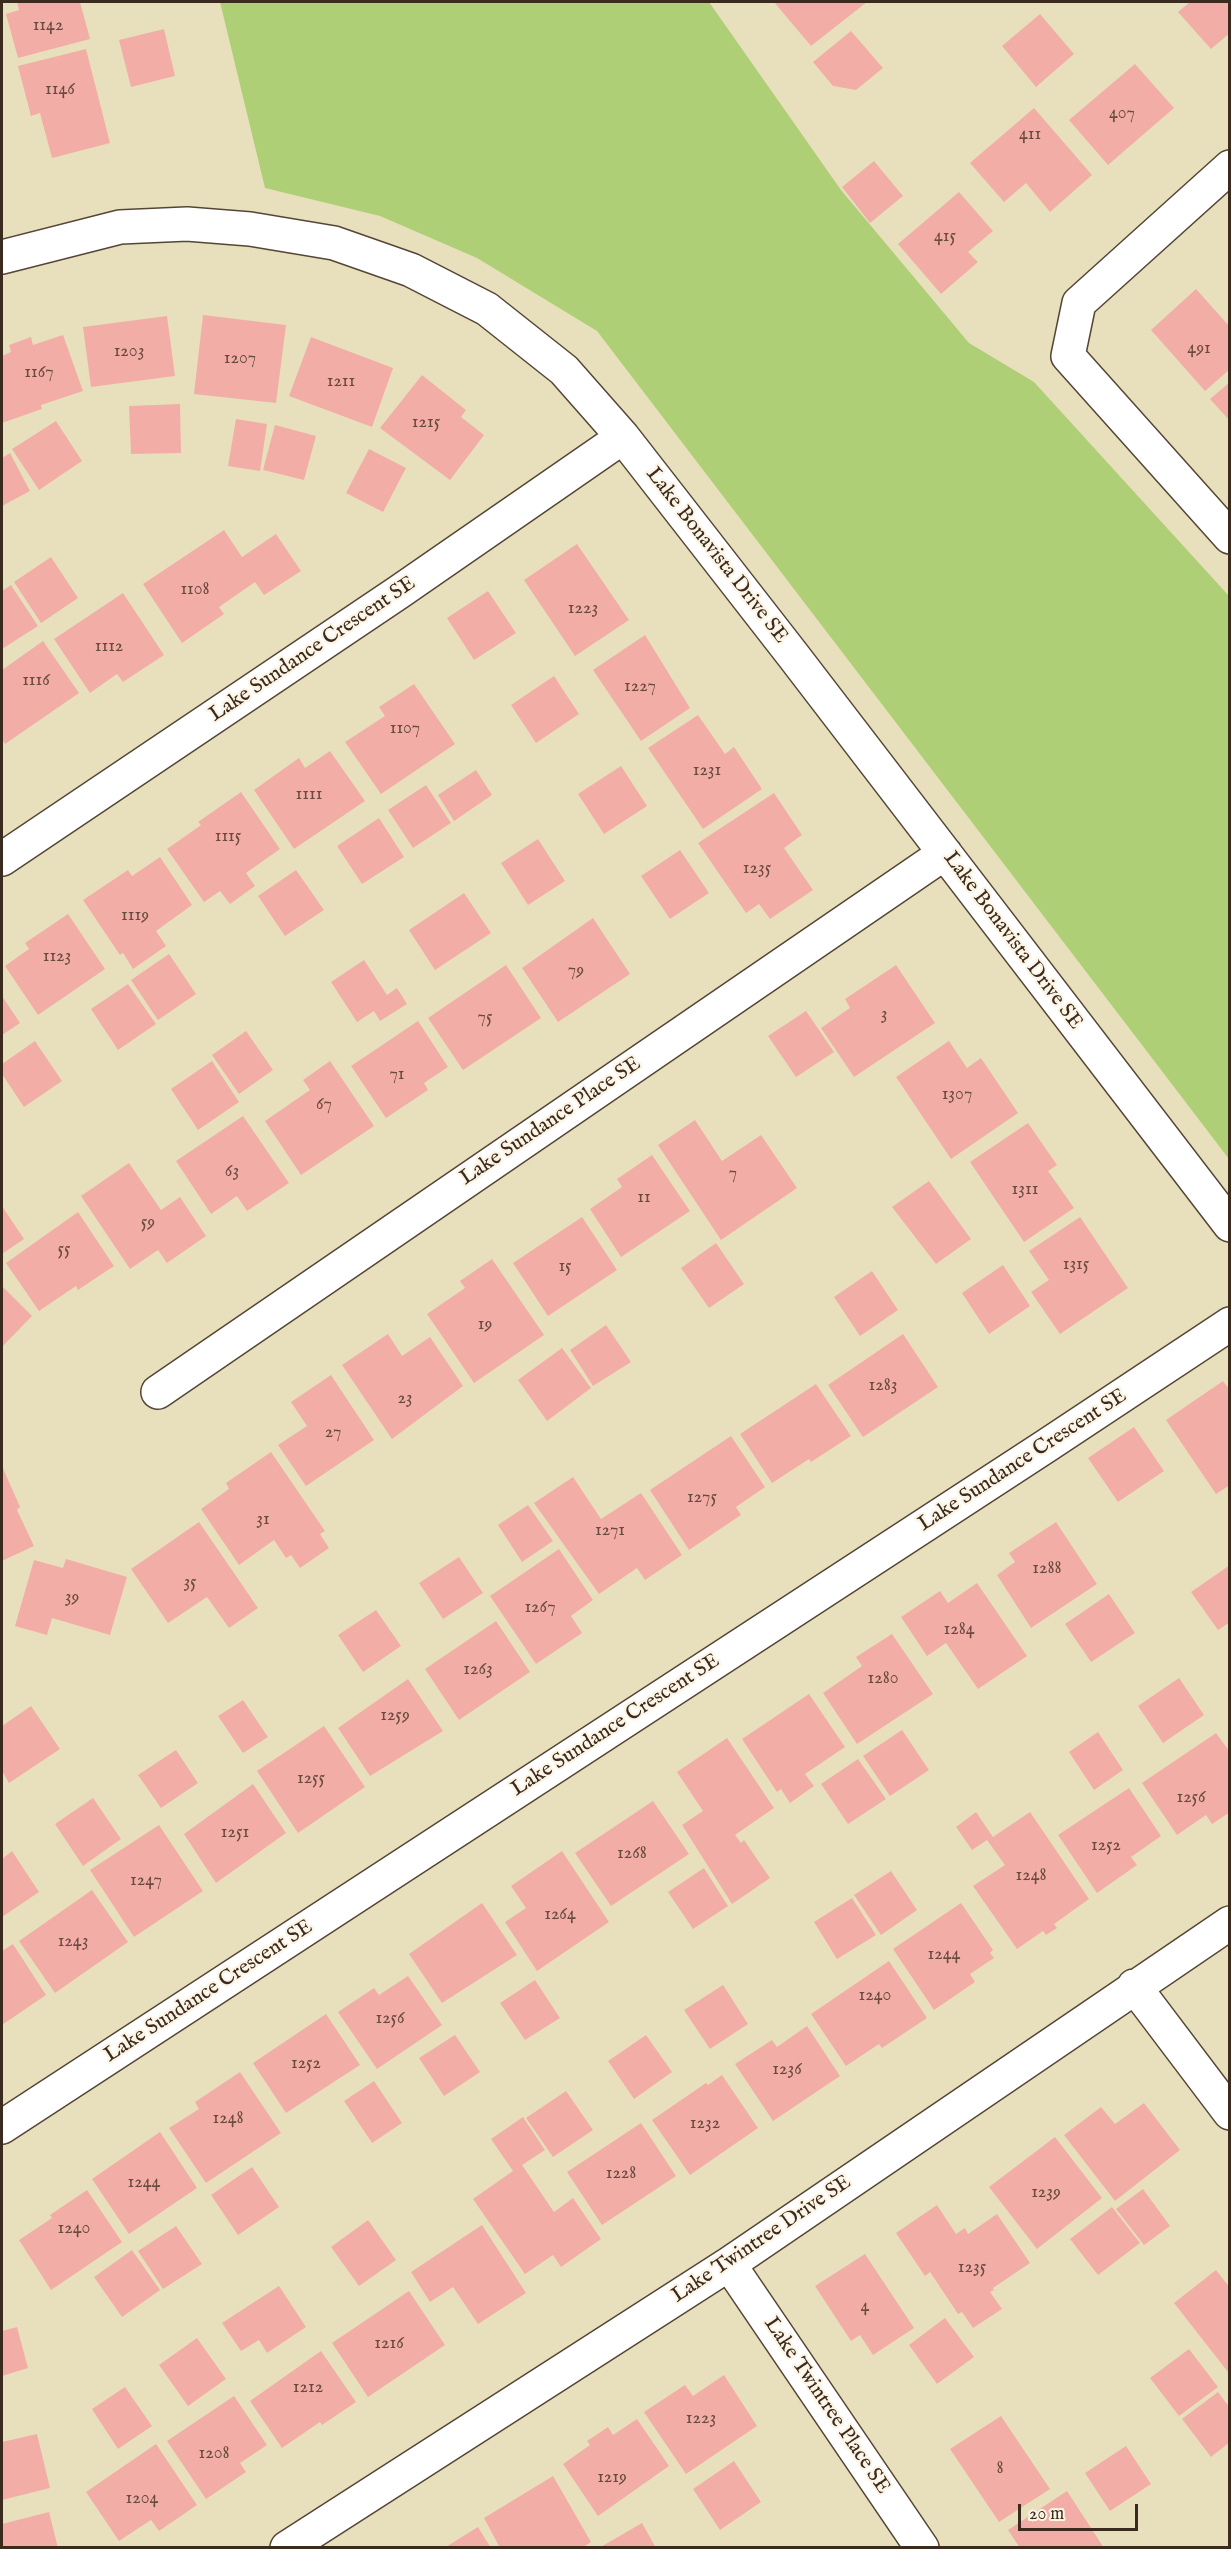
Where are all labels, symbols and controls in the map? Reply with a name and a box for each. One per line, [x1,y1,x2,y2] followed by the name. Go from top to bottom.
[33,15,63,37] house number: 1142
[45,79,75,101] house number: 1146
[1109,103,1135,125] house number: 407
[1019,124,1041,146] house number: 411
[934,226,956,248] house number: 415
[1187,338,1211,360] house number: 491
[114,341,144,363] house number: 1203
[224,348,256,370] house number: 1207
[24,362,54,384] house number: 1167
[327,371,355,393] house number: 1211
[412,412,440,434] house number: 1215
[639,463,793,649] street label: Lake Bonavista Drive SE
[205,571,421,729] street label: Lake Sundance Crescent SE
[180,579,210,601] house number: 1108
[568,598,598,620] house number: 1223
[95,636,123,658] house number: 1112
[22,670,50,692] house number: 1116
[624,676,656,698] house number: 1227
[390,718,420,740] house number: 1107
[693,760,721,782] house number: 1231
[296,784,322,806] house number: 1111
[215,826,241,848] house number: 1115
[937,847,1087,1035] street label: Lake Bonavista Drive SE
[743,858,771,880] house number: 1235
[121,905,149,927] house number: 1119
[43,946,71,968] house number: 1123
[568,960,584,982] house number: 79
[881,1004,887,1026] house number: 3
[478,1007,492,1029] house number: 75
[456,1052,646,1192] street label: Lake Sundance Place SE
[389,1064,405,1086] house number: 71
[942,1084,972,1106] house number: 1307
[316,1094,332,1116] house number: 67
[225,1161,239,1183] house number: 63
[729,1163,737,1185] house number: 7
[1012,1179,1038,1201] house number: 1311
[637,1187,651,1209] house number: 11
[141,1212,155,1234] house number: 59
[57,1239,71,1261] house number: 55
[1063,1254,1089,1276] house number: 1315
[558,1256,572,1278] house number: 15
[478,1314,492,1336] house number: 19
[869,1375,897,1397] house number: 1283
[914,1384,1132,1538] street label: Lake Sundance Crescent SE
[397,1388,413,1410] house number: 23
[325,1422,341,1444] house number: 27
[687,1487,717,1509] house number: 1275
[256,1509,270,1531] house number: 31
[595,1520,625,1542] house number: 1271
[1032,1558,1062,1580] house number: 1288
[183,1572,197,1594] house number: 35
[65,1587,79,1609] house number: 39
[524,1597,556,1619] house number: 1267
[943,1619,975,1641] house number: 1284
[507,1649,725,1803] street label: Lake Sundance Crescent SE
[463,1659,493,1681] house number: 1263
[867,1668,899,1690] house number: 1280
[380,1705,410,1727] house number: 1259
[297,1768,325,1790] house number: 1255
[1176,1787,1206,1809] house number: 1256
[221,1822,249,1844] house number: 1251
[1091,1835,1121,1857] house number: 1252
[617,1843,647,1865] house number: 1268
[1015,1865,1047,1887] house number: 1248
[130,1870,162,1892] house number: 1247
[544,1904,576,1926] house number: 1264
[100,1915,318,2069] street label: Lake Sundance Crescent SE
[58,1931,88,1953] house number: 1243
[928,1944,960,1966] house number: 1244
[859,1985,891,2007] house number: 1240
[375,2008,405,2030] house number: 1256
[291,2053,321,2075] house number: 1252
[772,2059,802,2081] house number: 1236
[212,2108,244,2130] house number: 1248
[690,2113,720,2135] house number: 1232
[606,2163,636,2185] house number: 1228
[667,2171,857,2309] street label: Lake Twintree Drive SE
[128,2172,160,2194] house number: 1244
[1031,2182,1061,2204] house number: 1239
[58,2218,90,2240] house number: 1240
[958,2257,986,2279] house number: 1235
[861,2296,869,2318] house number: 4
[757,2313,895,2499] street label: Lake Twintree Place SE
[374,2333,404,2355] house number: 1216
[293,2377,323,2399] house number: 1212
[686,2408,716,2430] house number: 1223
[198,2443,230,2465] house number: 1208
[996,2458,1004,2480] house number: 8
[597,2467,627,2489] house number: 1219
[126,2488,158,2510] house number: 1204
[1021,2492,1141,2530] scale bar
[1029,2503,1064,2526] text: 20 m

